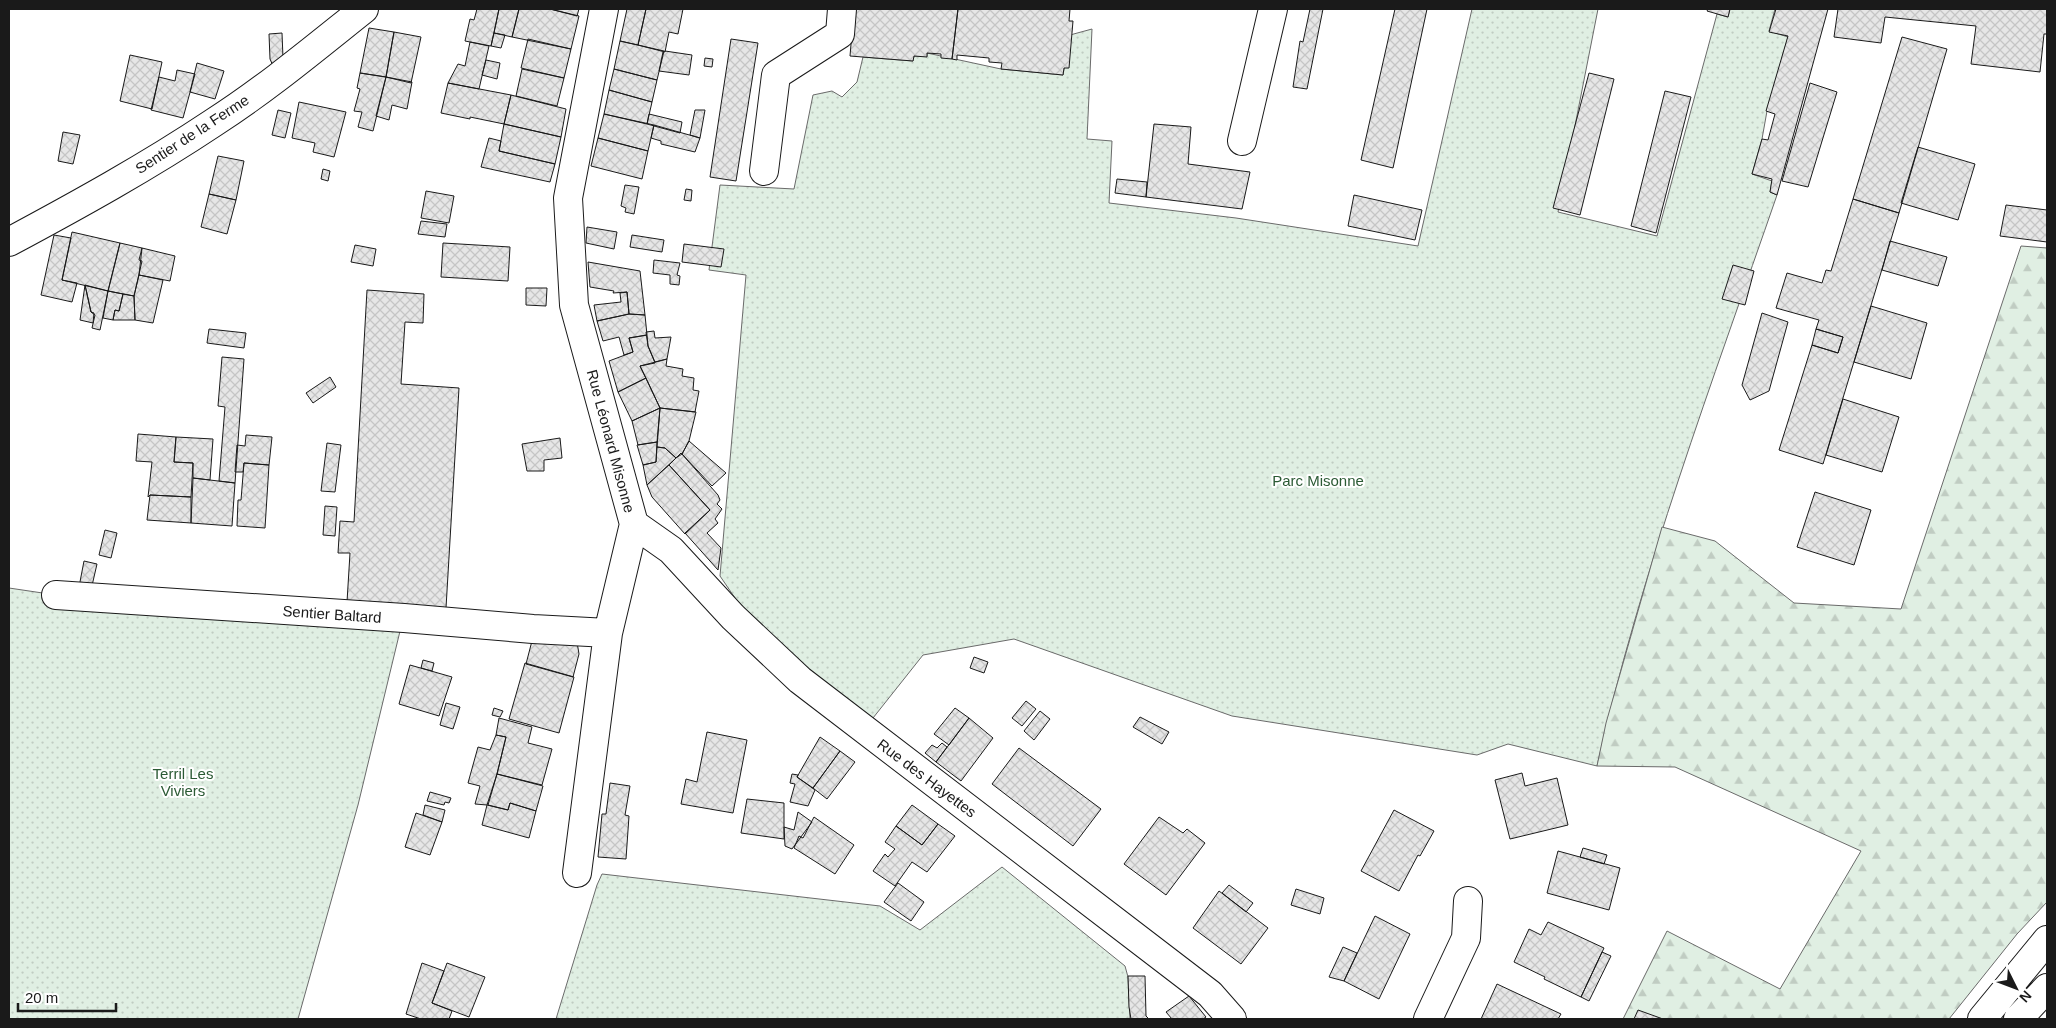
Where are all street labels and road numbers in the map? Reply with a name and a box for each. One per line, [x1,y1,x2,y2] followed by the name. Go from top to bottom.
[132,91,252,177] street label: Sentier de la Ferme
[584,368,638,514] street label: Rue Léonard Misonne
[282,602,382,626] street label: Sentier Baltard
[874,735,980,821] street label: Rue des Hayettes

